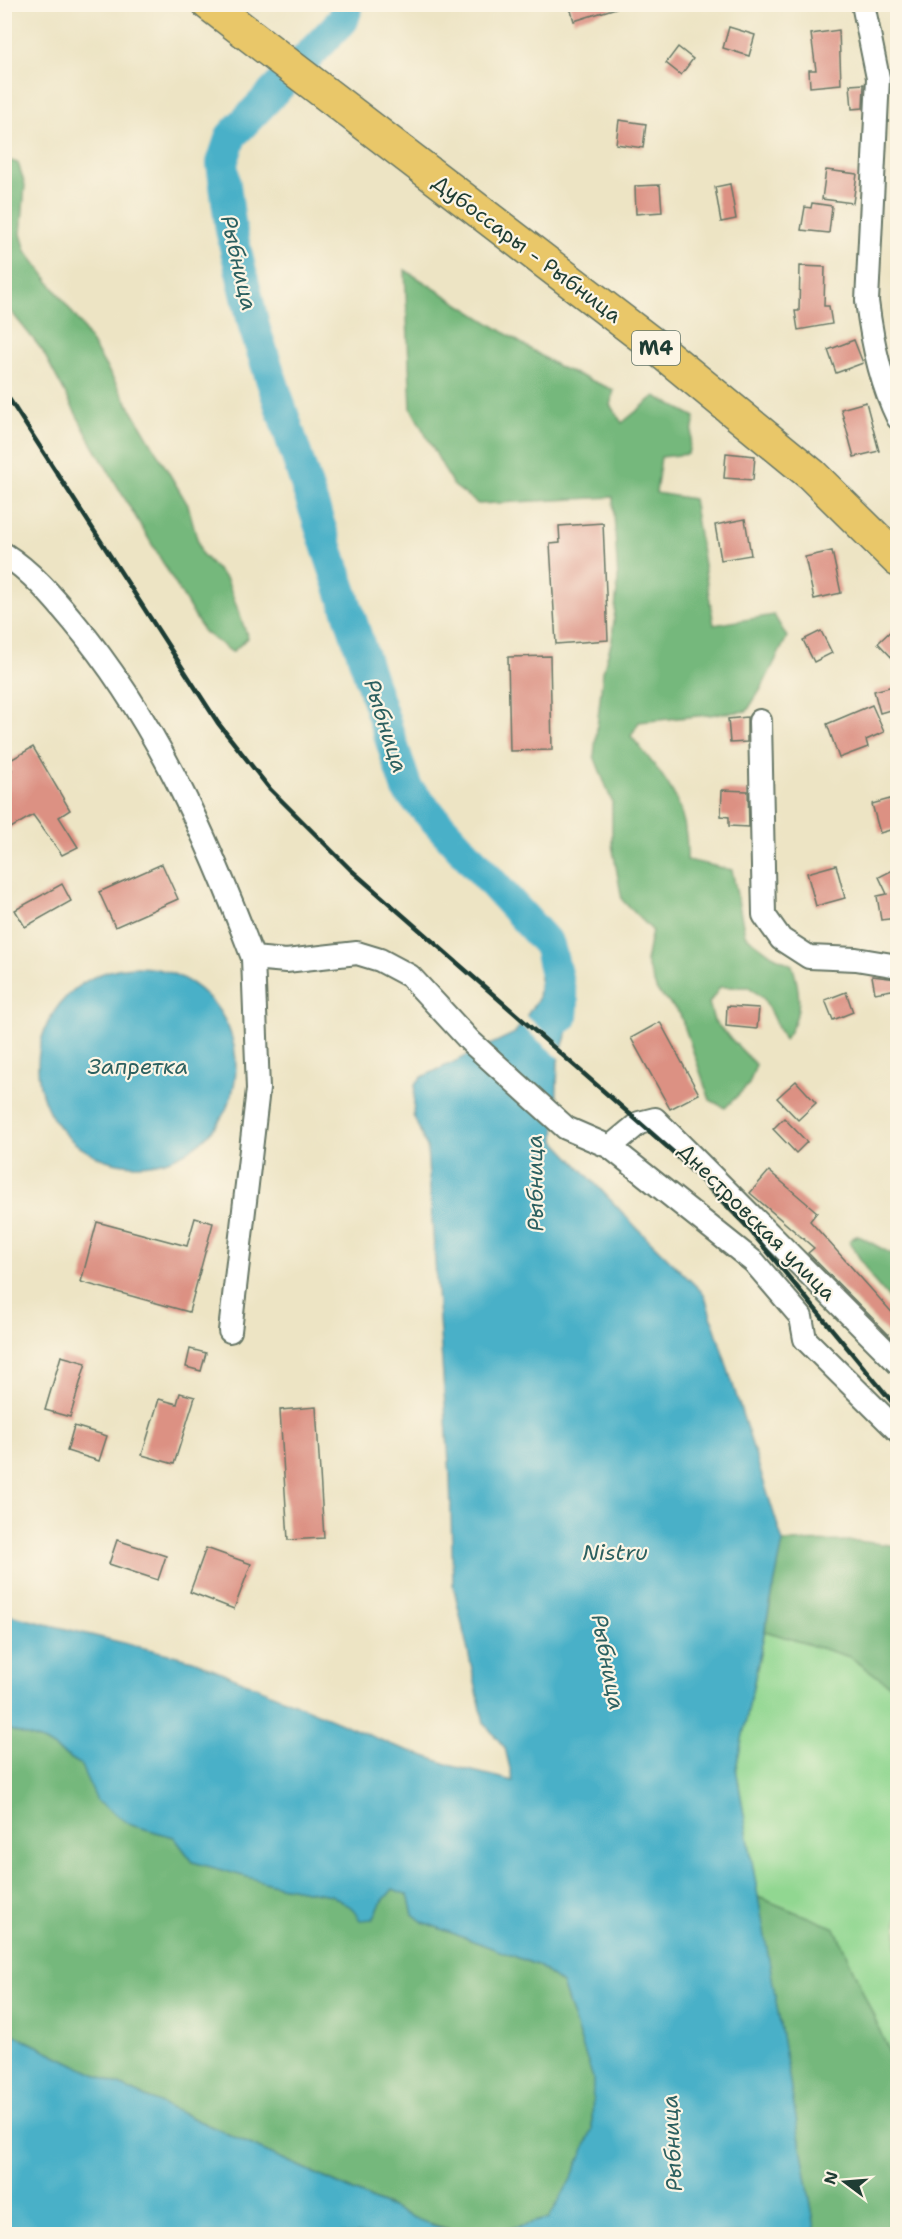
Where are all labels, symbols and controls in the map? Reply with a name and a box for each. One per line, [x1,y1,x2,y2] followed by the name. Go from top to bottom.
[427,169,627,329] street label: Дубоссары - Рыбница
[214,213,264,313] water label: Рыбница
[632,331,680,365] road number: M4
[357,676,415,776] water label: Рыбница
[88,1052,188,1081] water label: Запретка
[520,1134,550,1232] water label: Рыбница
[672,1137,842,1307] street label: Днестровская улица
[582,1538,648,1567] water label: Nistru
[585,1612,631,1712] water label: Рыбница
[655,2094,689,2192] water label: Рыбница
[815,2152,875,2212] north arrow
[819,2169,843,2187] text: N

